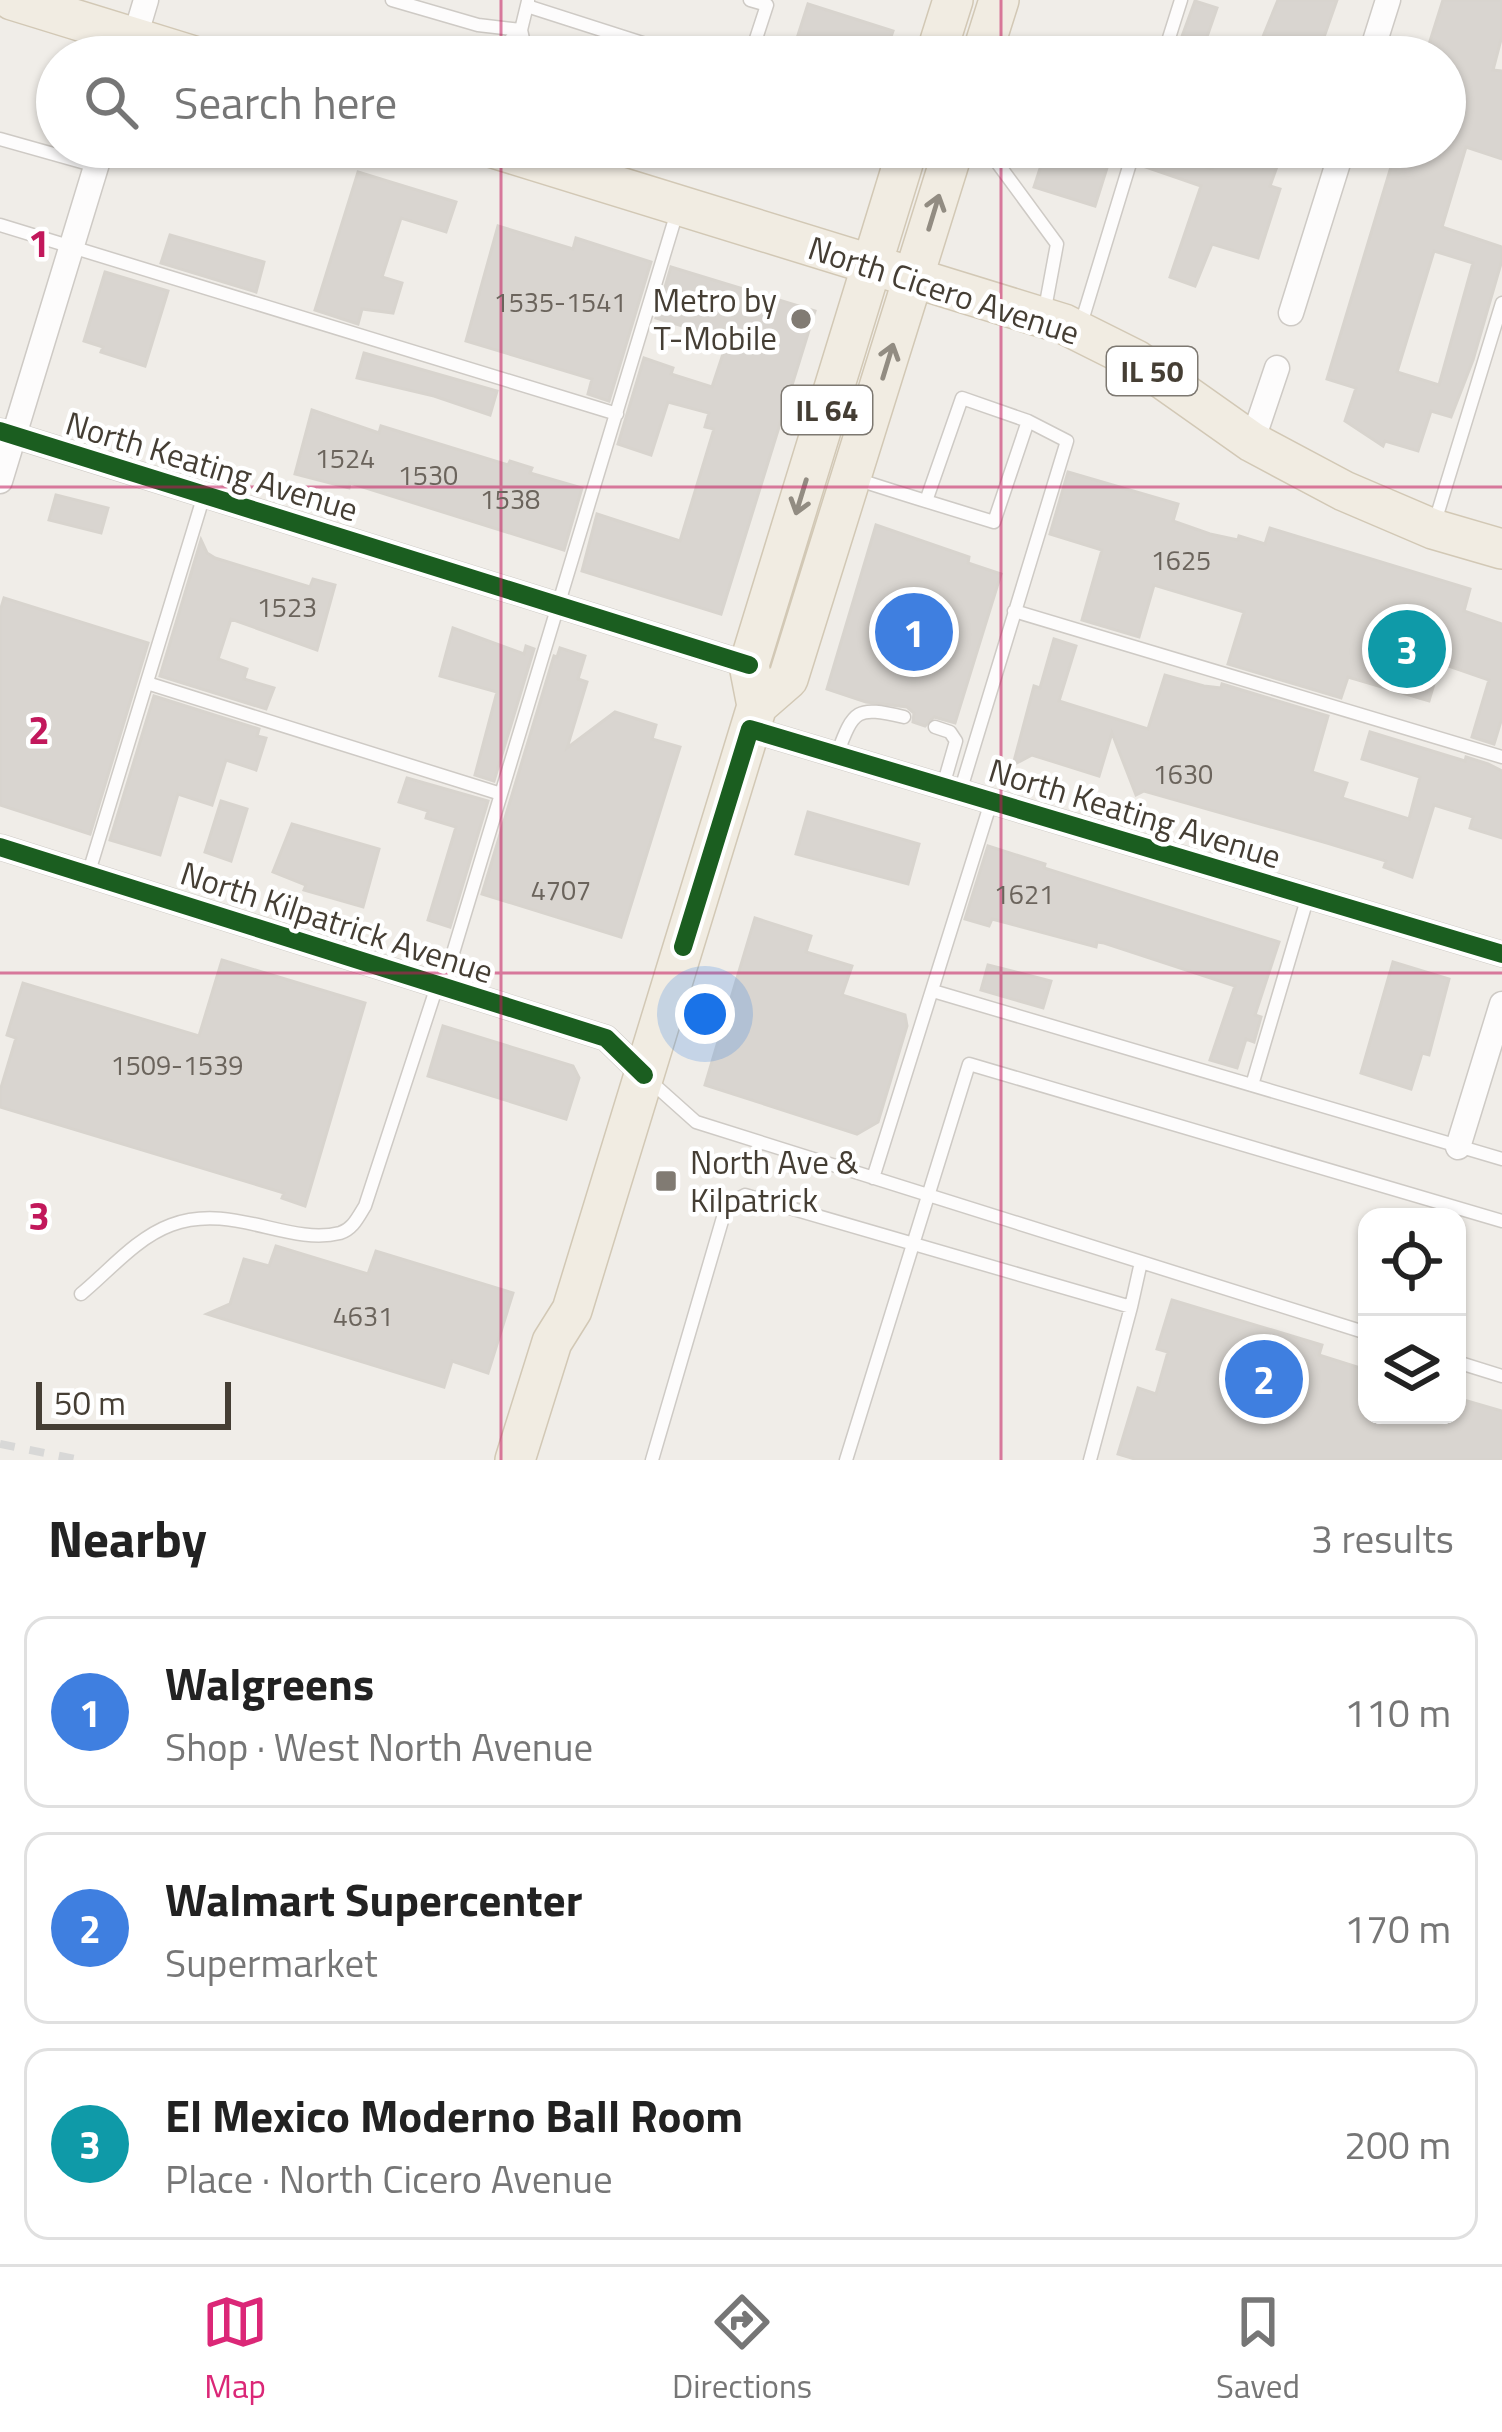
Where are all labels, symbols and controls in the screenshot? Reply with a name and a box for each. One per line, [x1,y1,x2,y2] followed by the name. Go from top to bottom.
[36,36,1466,168] search box
[174,68,397,136] text: Search here
[78,69,144,135] icon: search
[924,194,946,232] one-way arrow
[28,213,50,272] text: 1
[802,223,1086,357] street label: North Cicero Avenue
[653,275,777,363] place label: Metro by T-Mobile
[494,281,626,322] house number: 1535-1541
[788,306,814,332] marker: Metro by T-Mobile
[878,343,900,381] one-way arrow
[1107,347,1197,395] road number: IL 50
[782,386,872,434] road number: IL 64
[60,398,364,534] street label: North Keating Avenue
[315,437,375,478] house number: 1524
[398,454,458,495] house number: 1530
[789,477,811,515] one-way arrow
[480,478,540,519] house number: 1538
[1151,539,1211,580] house number: 1625
[257,586,317,627] house number: 1523
[875,587,953,677] pin: 1
[1368,604,1446,694] pin: 3
[28,700,50,759] text: 2
[983,745,1287,881] street label: North Keating Avenue
[1153,753,1213,794] house number: 1630
[174,848,500,996] street label: North Kilpatrick Avenue
[531,869,591,910] house number: 4707
[994,873,1054,914] house number: 1621
[675,984,735,1044] your location
[111,1044,243,1085] house number: 1509-1539
[690,1137,859,1225] place label: North Ave & Kilpatrick
[653,1168,679,1194] marker: North Ave & Kilpatrick
[28,1186,50,1245] text: 3
[1358,1208,1466,1424] map controls
[1358,1208,1466,1316] button: locate
[333,1295,393,1336] house number: 4631
[1358,1316,1466,1424] button: layers
[1225,1334,1303,1424] pin: 2
[36,1376,231,1429] scale bar
[54,1378,126,1428] text: 50 m
[48,1499,207,1577] text: Nearby
[1311,1509,1454,1568] text: 3 results
[165,1649,374,1717] text: Walgreens
[79,1683,101,1742] text: 1
[1344,1683,1451,1742] text: 110 m
[165,1717,593,1776] text: Shop · West North Avenue
[165,1865,582,1933] text: Walmart Supercenter
[79,1899,101,1958] text: 2
[1344,1899,1451,1958] text: 170 m
[165,1933,378,1992] text: Supermarket
[165,2081,743,2149] text: El Mexico Moderno Ball Room
[79,2115,101,2174] text: 3
[1344,2115,1451,2174] text: 200 m
[165,2149,613,2208] text: Place · North Cicero Avenue
[202,2289,268,2411] tab: Map
[672,2289,812,2411] tab: Directions
[1216,2289,1300,2411] tab: Saved

